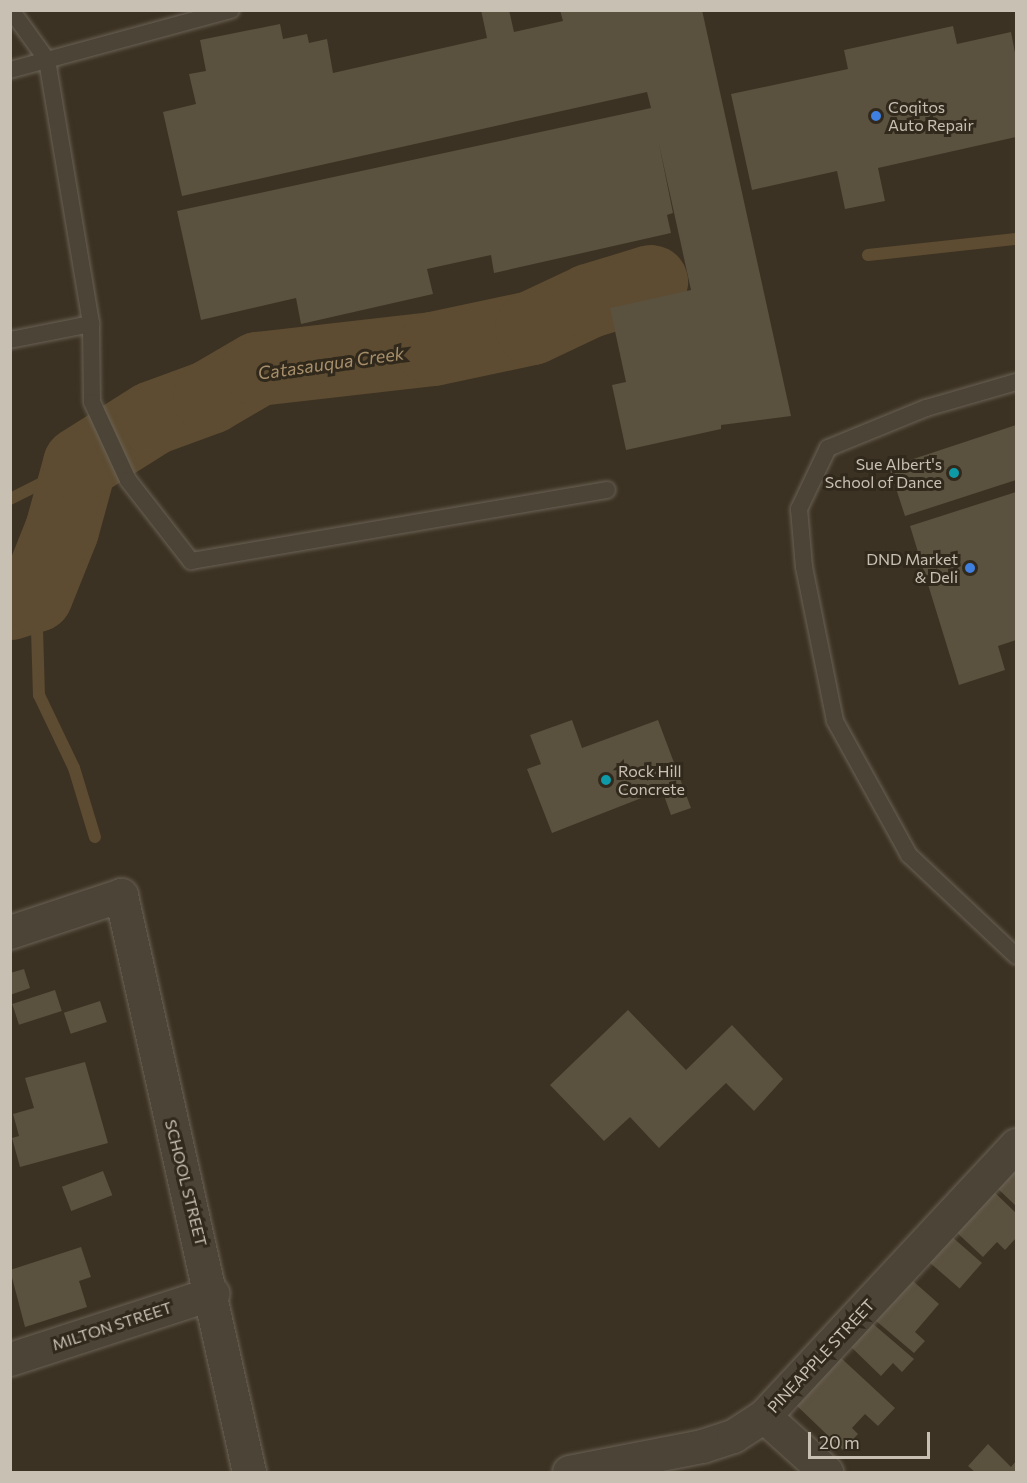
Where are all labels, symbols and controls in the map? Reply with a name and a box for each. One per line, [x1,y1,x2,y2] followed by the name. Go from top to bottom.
[888,97,974,135] place label: Coqitos Auto Repair
[869,109,883,123] marker: Coqitos Auto Repair
[256,342,406,384] water label: Catasauqua Creek
[825,454,942,492] place label: Sue Albert's School of Dance
[947,466,961,480] marker: Sue Albert's School of Dance
[866,549,958,587] place label: DND Market & Deli
[963,561,977,575] marker: DND Market & Deli
[618,761,685,799] place label: Rock Hill Concrete
[599,773,613,787] marker: Rock Hill Concrete
[161,1118,211,1248] street label: SCHOOL STREET
[763,1295,879,1417] street label: PINEAPPLE STREET
[50,1298,174,1354] street label: MILTON STREET
[811,1420,932,1458] scale bar
[819,1431,860,1453] text: 20 m

